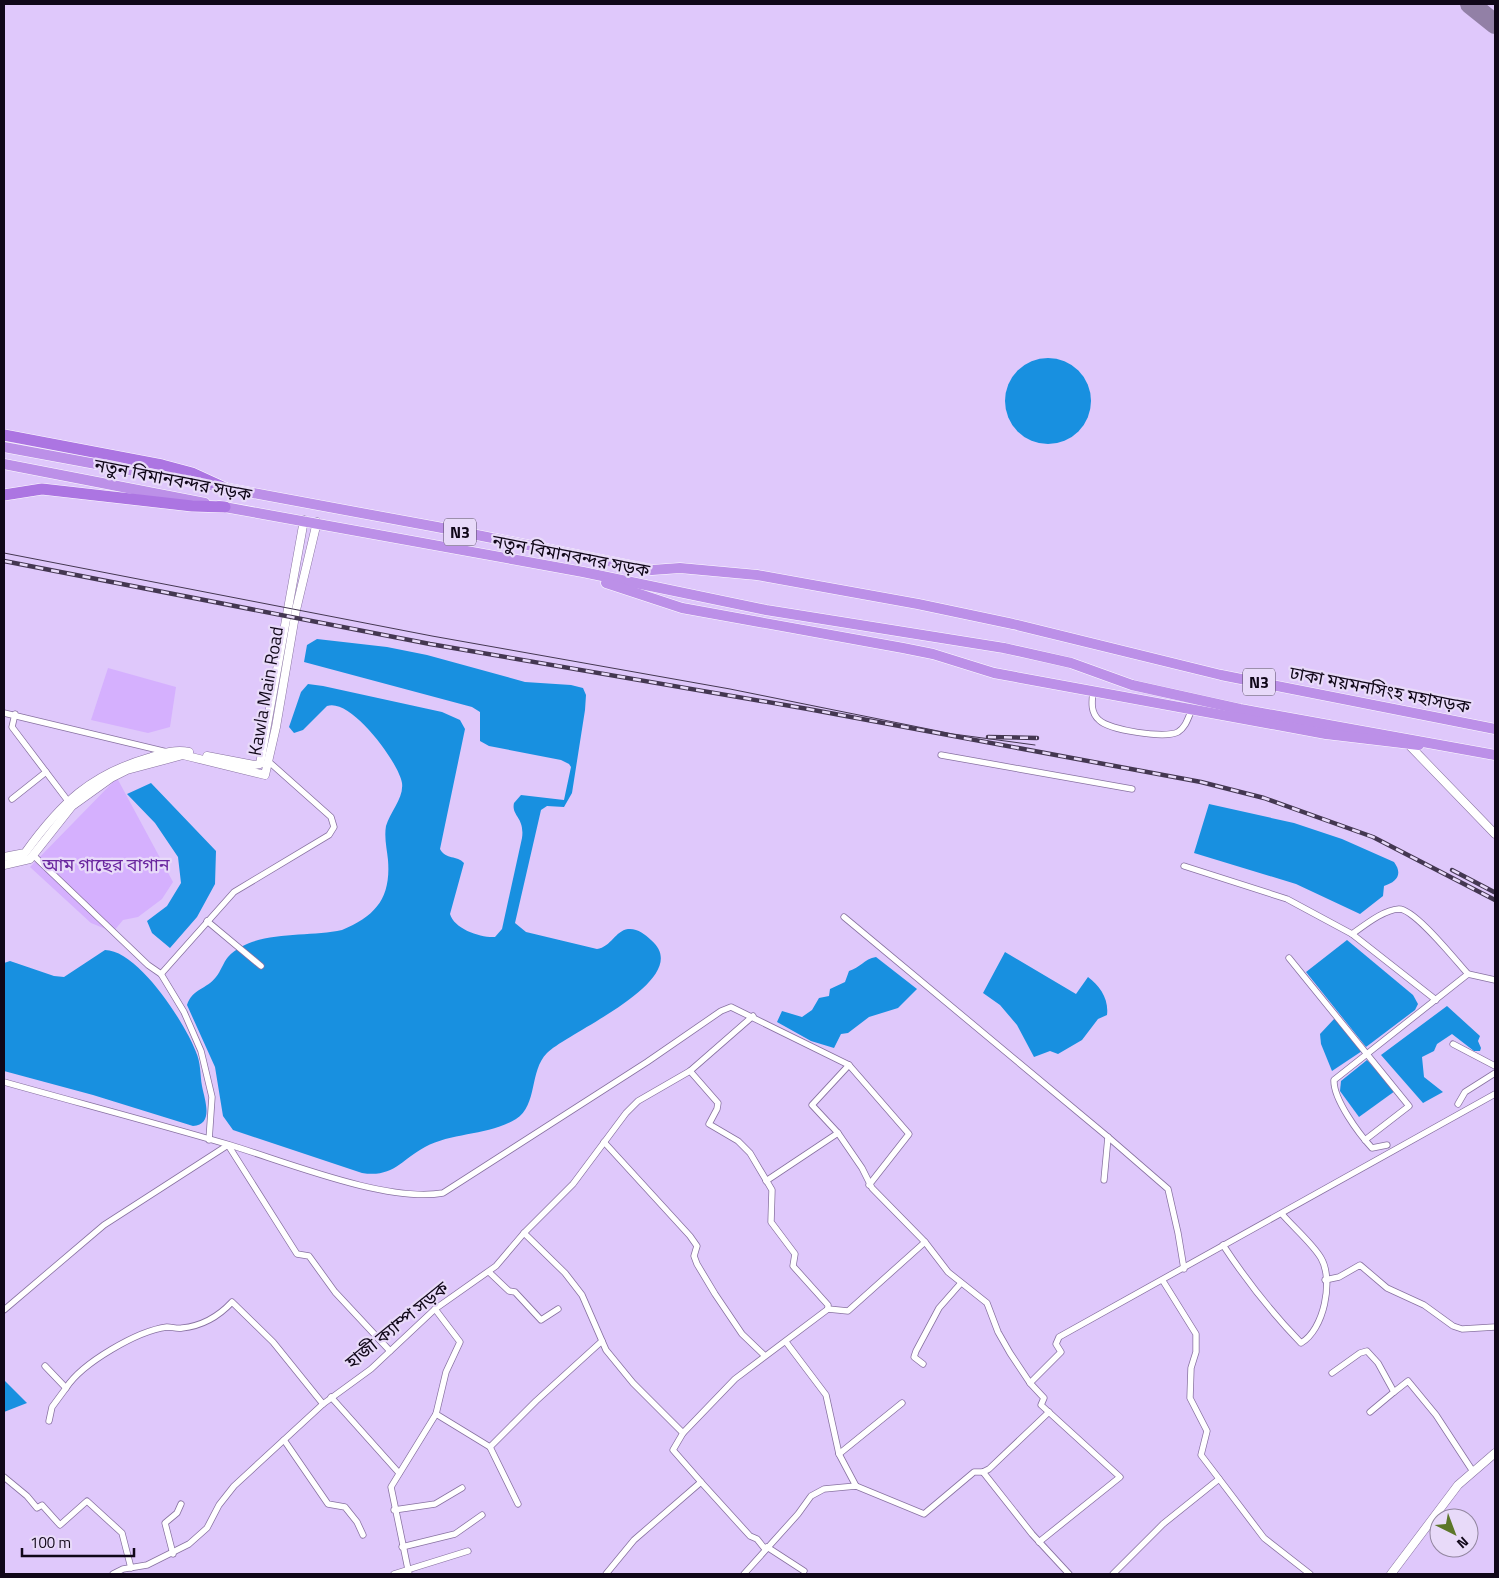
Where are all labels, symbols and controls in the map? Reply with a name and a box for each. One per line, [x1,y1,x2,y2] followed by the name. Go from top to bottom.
[91,451,255,508] street label: নতুন বিমানবন্দর সড়ক
[444,518,476,546] road number: N3
[489,527,653,584] street label: নতুন বিমানবন্দর সড়ক
[241,624,290,758] street label: Kawla Main Road
[1286,659,1473,720] street label: ঢাকা ময়মনসিংহ মহাসড়ক
[1243,669,1275,696] road number: N3
[41,851,171,878] park label: আম গাছের বাগান
[338,1274,455,1375] street label: হাজী ক্যাম্প সড়ক
[1429,1508,1479,1558] north arrow
[22,1526,135,1558] scale bar
[30,1531,71,1554] text: 100 m
[1452,1532,1474,1554] text: N

